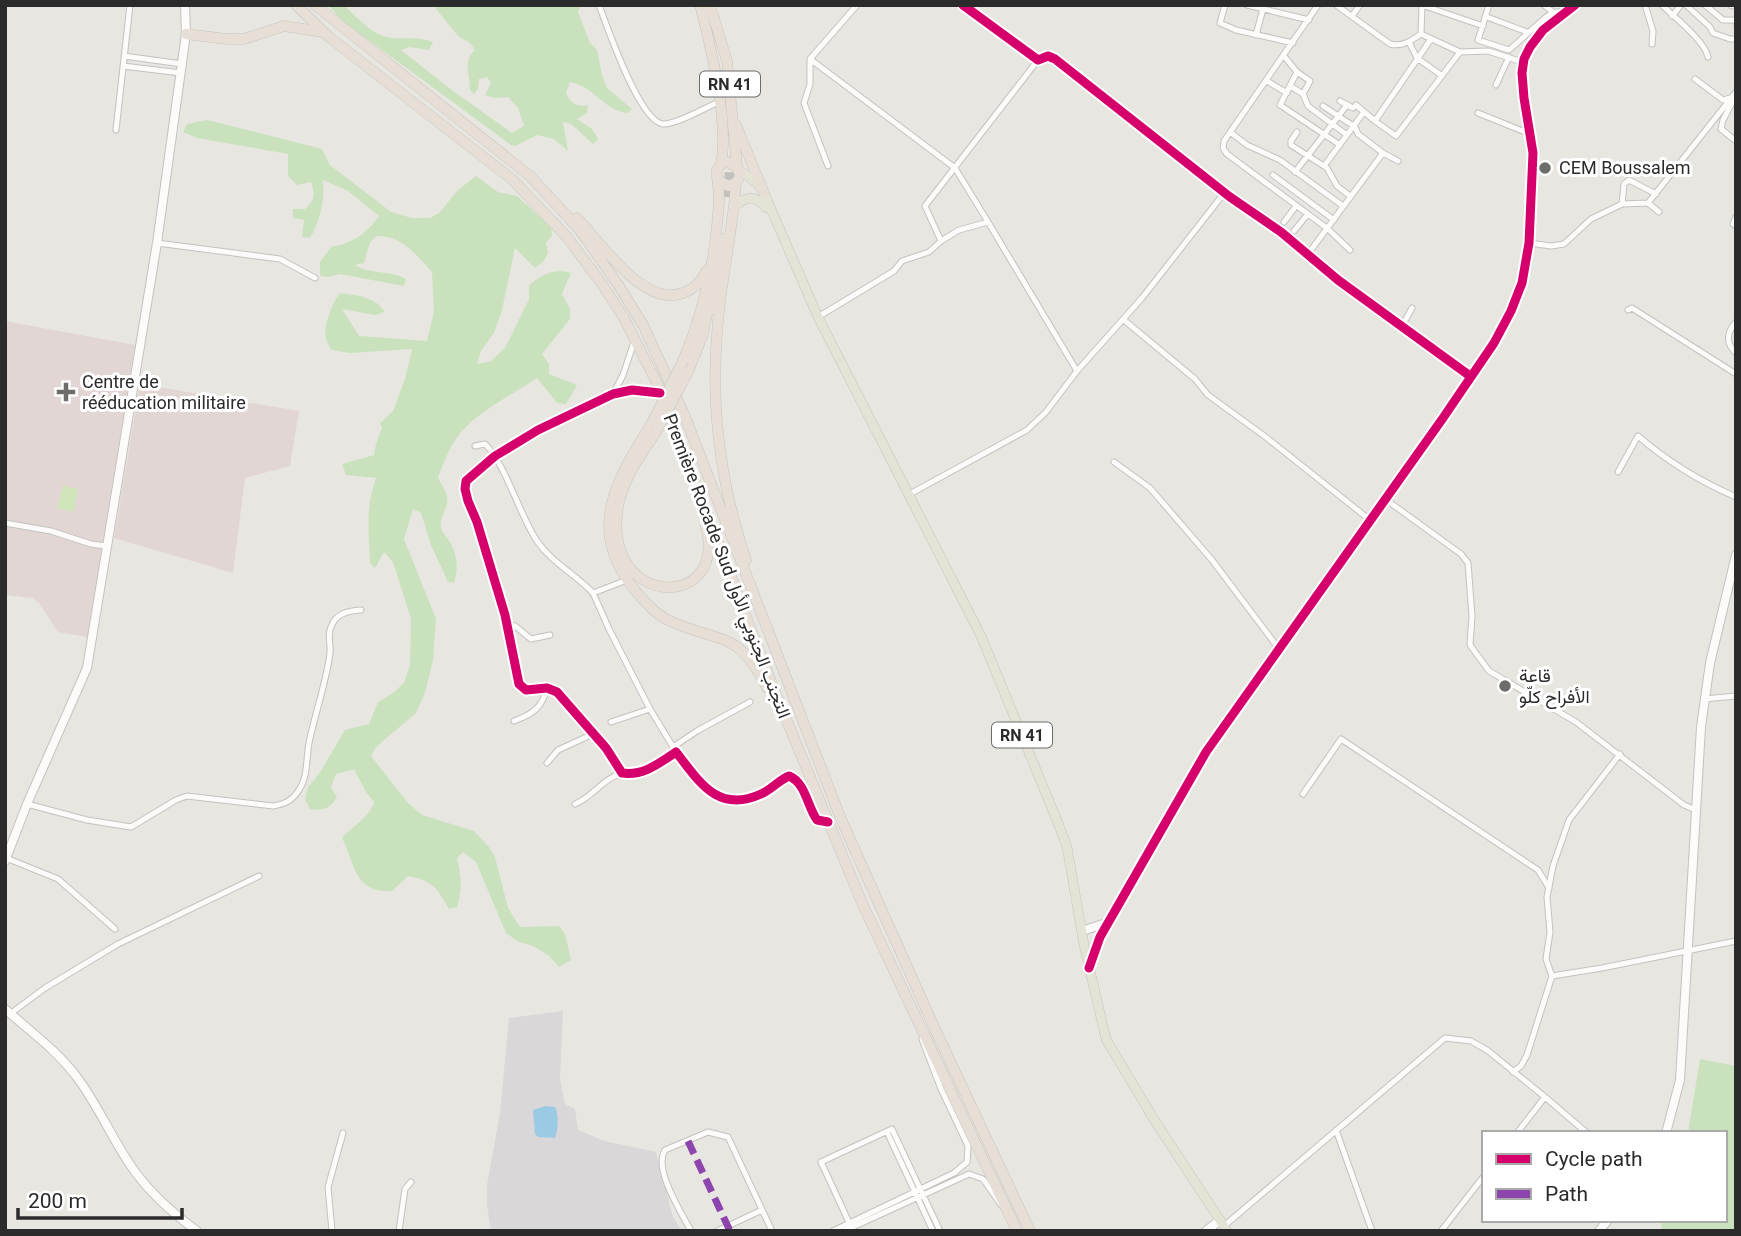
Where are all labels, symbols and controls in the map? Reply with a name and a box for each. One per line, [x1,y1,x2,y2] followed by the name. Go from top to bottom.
[700,72,760,96] road number: RN 41
[1559,157,1691,178] place label: CEM Boussalem
[1537,160,1553,176] marker: CEM Boussalem
[82,371,246,413] place label: Centre de rééducation militaire
[56,382,76,402] marker: Centre de rééducation militaire
[655,411,795,723] street label: Première Rocade Sud التجنب الجنوبي الأول
[1519,665,1590,709] place label: قاعة الأفراح كلّو
[1497,678,1513,694] marker: قاعة الأفراح كلّو
[992,722,1052,748] road number: RN 41
[1482,1131,1727,1222] legend
[1545,1147,1643,1171] text: Cycle path
[18,1176,182,1220] scale bar
[1545,1182,1588,1206] text: Path
[28,1189,87,1213] text: 200 m

